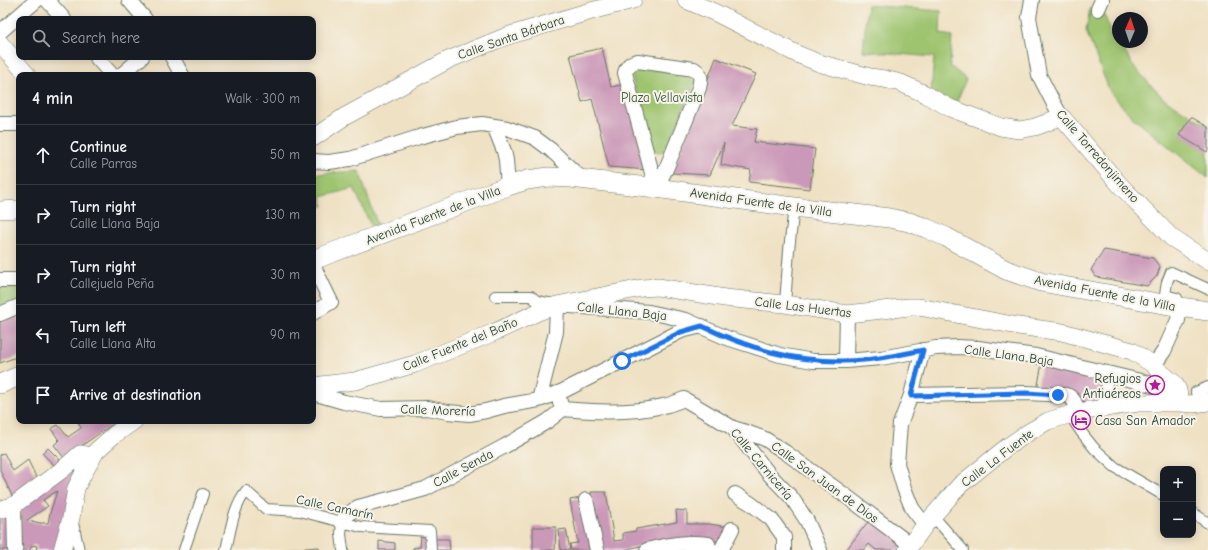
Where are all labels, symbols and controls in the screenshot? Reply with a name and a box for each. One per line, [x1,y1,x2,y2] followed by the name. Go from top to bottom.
[456,12,566,62] street label: Calle Santa Bárbara
[1112,12,1148,48] north arrow
[16,16,316,60] search box
[30,27,52,49] icon: search
[62,29,140,47] text: Search here
[32,89,73,108] text: 4 min
[621,90,703,105] park label: Plaza Vellavista
[225,91,300,106] text: Walk · 300 m
[1053,106,1143,206] street label: Calle Torredonjimeno
[70,138,127,156] text: Continue
[32,144,54,166] icon: ahead
[270,147,300,162] text: 50 m
[70,156,137,171] text: Calle Parras
[363,182,503,248] street label: Avenida Fuente de la Villa
[689,185,833,219] street label: Avenida Fuente de la Villa
[70,198,136,216] text: Turn right
[32,204,54,226] icon: right
[265,207,300,222] text: 130 m
[70,216,160,231] text: Calle Llana Baja
[70,258,136,276] text: Turn right
[32,264,54,286] icon: right
[270,267,300,282] text: 30 m
[1033,272,1177,314] street label: Avenida Fuente de la Villa
[70,276,154,291] text: Callejuela Peña
[754,294,852,320] street label: Calle Las Huertas
[576,299,668,323] street label: Calle Llana Baja
[400,314,520,374] street label: Calle Fuente del Baño
[70,318,126,336] text: Turn left
[32,324,54,346] icon: left
[270,327,300,342] text: 90 m
[70,336,156,351] text: Calle Llana Alta
[963,341,1055,369] street label: Calle Llana Baja
[613,352,631,370] route start
[1083,371,1141,401] place label: Refugios Antiaéreos
[1144,374,1166,396] place icon: Refugios Antiaéreos
[32,384,54,406] icon: arrive
[70,386,201,404] text: Arrive at destination
[1049,386,1067,404] route end
[400,401,476,419] street label: Calle Morería
[1070,409,1092,431] hotel icon: Casa San Amador
[1095,413,1196,428] place label: Casa San Amador
[728,425,796,503] street label: Calle Carnicería
[958,426,1036,490] street label: Calle La Fuente
[769,438,881,526] street label: Calle San Juan de Dios
[430,446,496,490] street label: Calle Senda
[1160,466,1196,538] map controls
[1160,466,1196,502] button: +
[295,491,375,523] street label: Calle Camarín
[1160,502,1196,538] button: −

